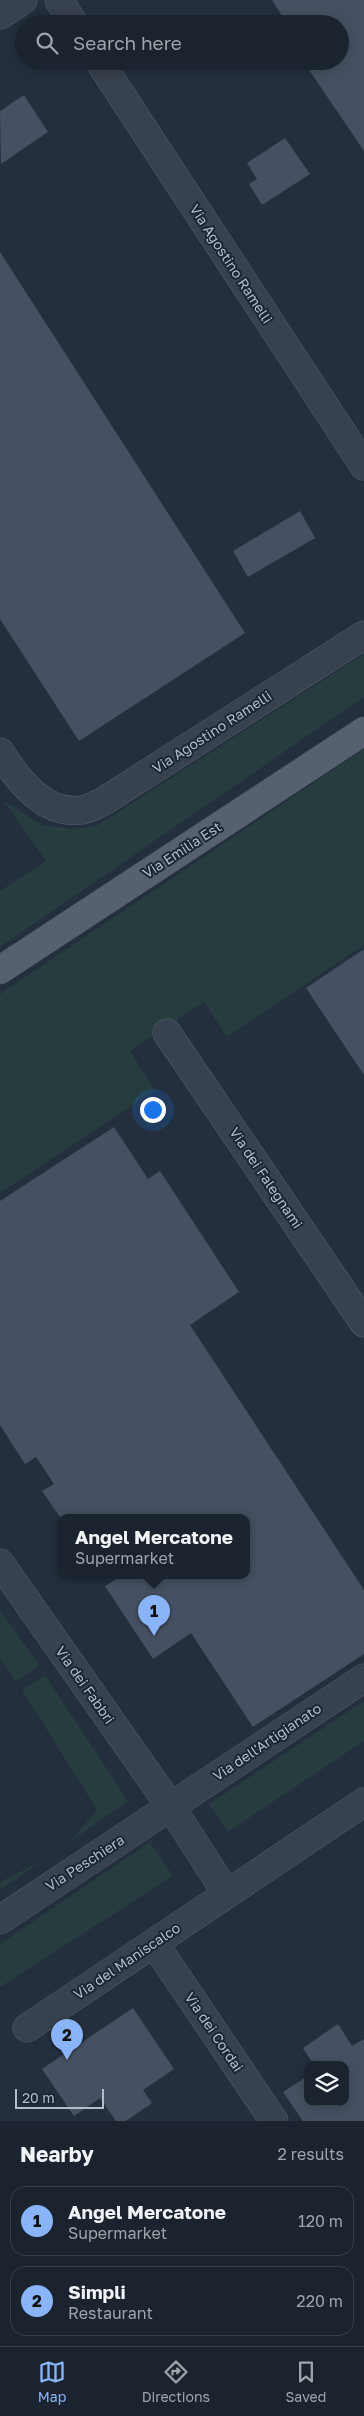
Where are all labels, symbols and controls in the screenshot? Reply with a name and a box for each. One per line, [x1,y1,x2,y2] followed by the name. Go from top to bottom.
[15,15,349,70] search box
[33,29,61,57] icon: search
[73,31,182,54] text: Search here
[187,201,276,326] street label: Via Agostino Ramelli
[149,687,274,776] street label: Via Agostino Ramelli
[139,818,224,881] street label: Via Emilia Est
[140,1097,166,1123] your location
[226,1124,307,1231] street label: Via dei Falegnami
[58,1514,250,1579] popup
[75,1525,233,1548] text: Angel Mercatone
[75,1548,174,1568] text: Supermarket
[138,1595,170,1636] pin: 1
[52,1643,118,1727] street label: Via dei Fabbri
[209,1699,324,1784] street label: Via dell'Artigianato
[42,1831,127,1894] street label: Via Peschiera
[70,1919,183,2003] street label: Via del Maniscalco
[182,1989,247,2075] street label: Via dei Cordai
[51,2019,83,2060] pin: 2
[304,2061,349,2106] map controls
[304,2061,349,2106] button: layers
[15,2086,104,2109] scale bar
[22,2089,55,2106] text: 20 m
[20,2141,94,2167] text: Nearby
[278,2144,344,2164] text: 2 results
[68,2200,226,2223] text: Angel Mercatone
[33,2211,41,2231] text: 1
[298,2211,343,2231] text: 120 m
[68,2223,167,2243] text: Supermarket
[68,2280,126,2303] text: Simpli
[32,2291,42,2311] text: 2
[296,2291,343,2311] text: 220 m
[68,2303,153,2323] text: Restaurant
[38,2358,66,2405] tab: Map
[142,2358,210,2405] tab: Directions
[285,2358,326,2405] tab: Saved

